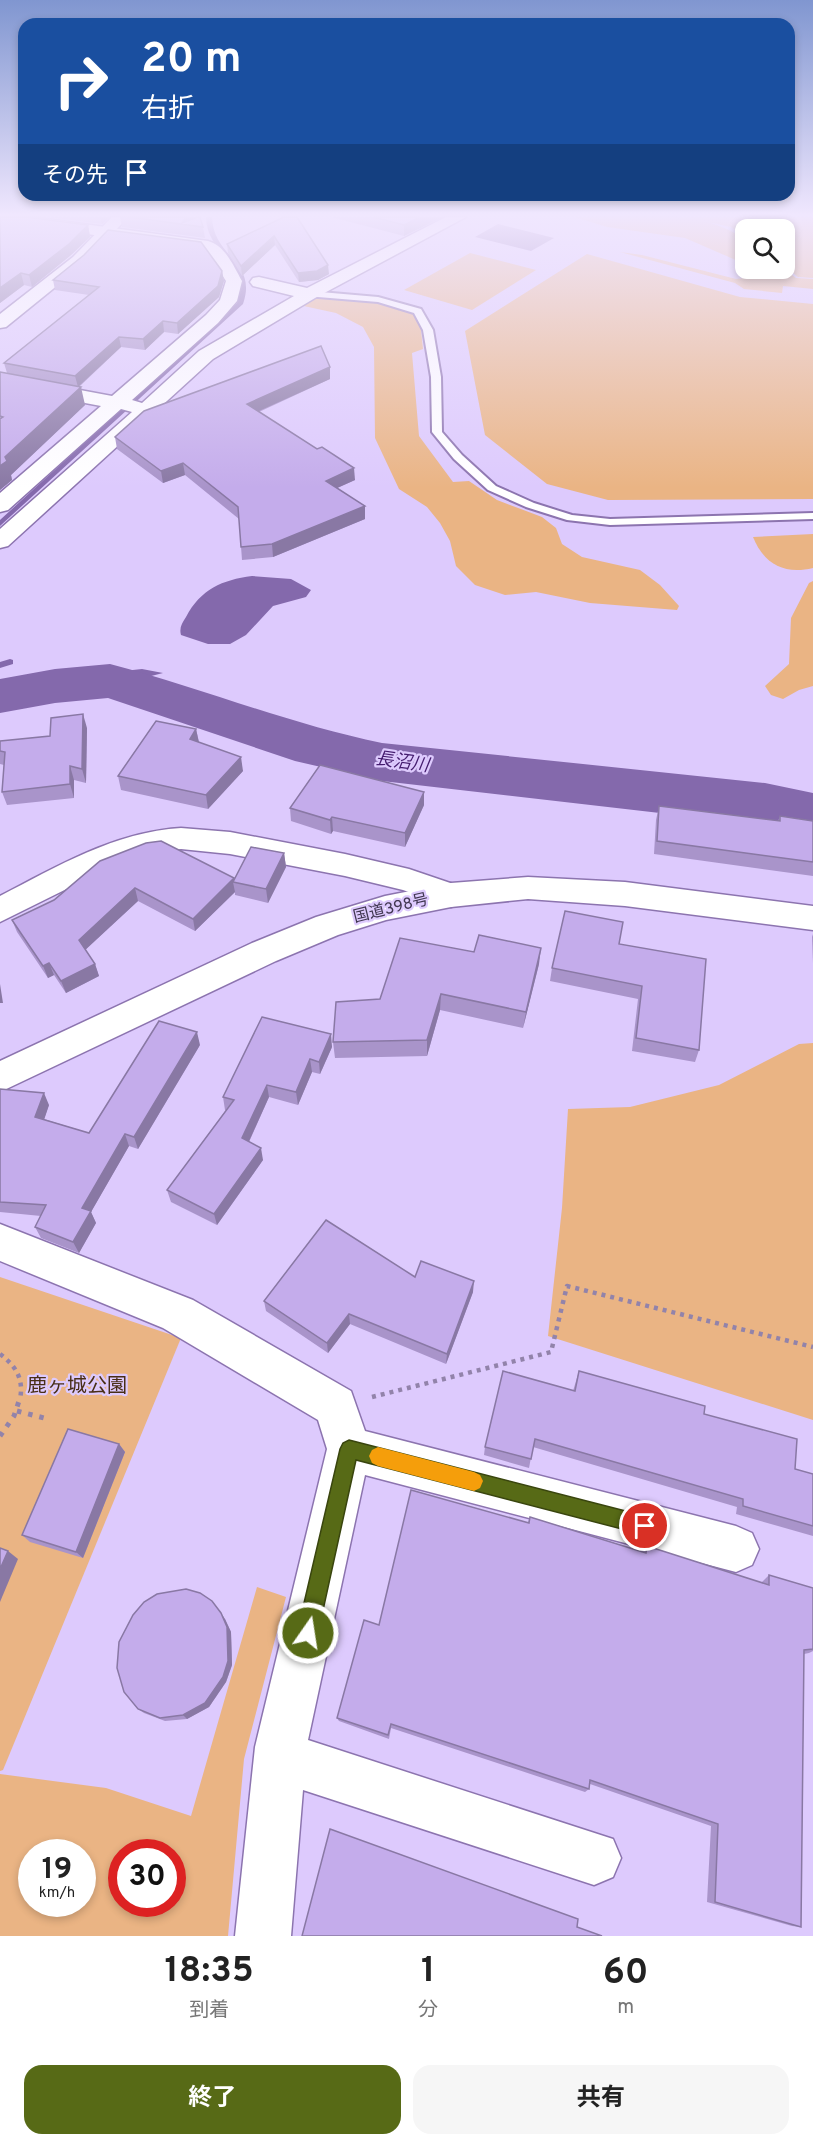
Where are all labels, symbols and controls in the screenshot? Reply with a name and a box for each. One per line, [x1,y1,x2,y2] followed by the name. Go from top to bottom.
[141,34,242,87] text: 20 m
[42,42,120,120] icon: right
[141,93,195,127] text: 右折
[120,156,153,189] icon: arrive
[42,163,108,190] text: その先
[735,219,795,279] map controls
[735,219,795,279] button: search
[374,748,432,778] water label: 長沼川
[351,890,431,928] street label: 国道398号
[27,1374,127,1400] park label: 鹿ヶ城公園
[619,1500,670,1551] pin
[628,1509,661,1542] icon: arrive
[276,1601,340,1665] position arrow
[108,1839,186,1917] speed limit sign: 30
[42,1852,72,1889] text: 19
[39,1884,75,1903] text: km/h
[164,1949,254,1995] text: 18:35
[421,1949,435,1995] text: 1
[603,1951,649,1997] text: 60
[617,1995,634,2021] text: m
[189,1998,229,2024] text: 到着
[418,1998,438,2024] text: 分
[24,2065,401,2134] button: 終了
[413,2065,789,2134] button: 共有

